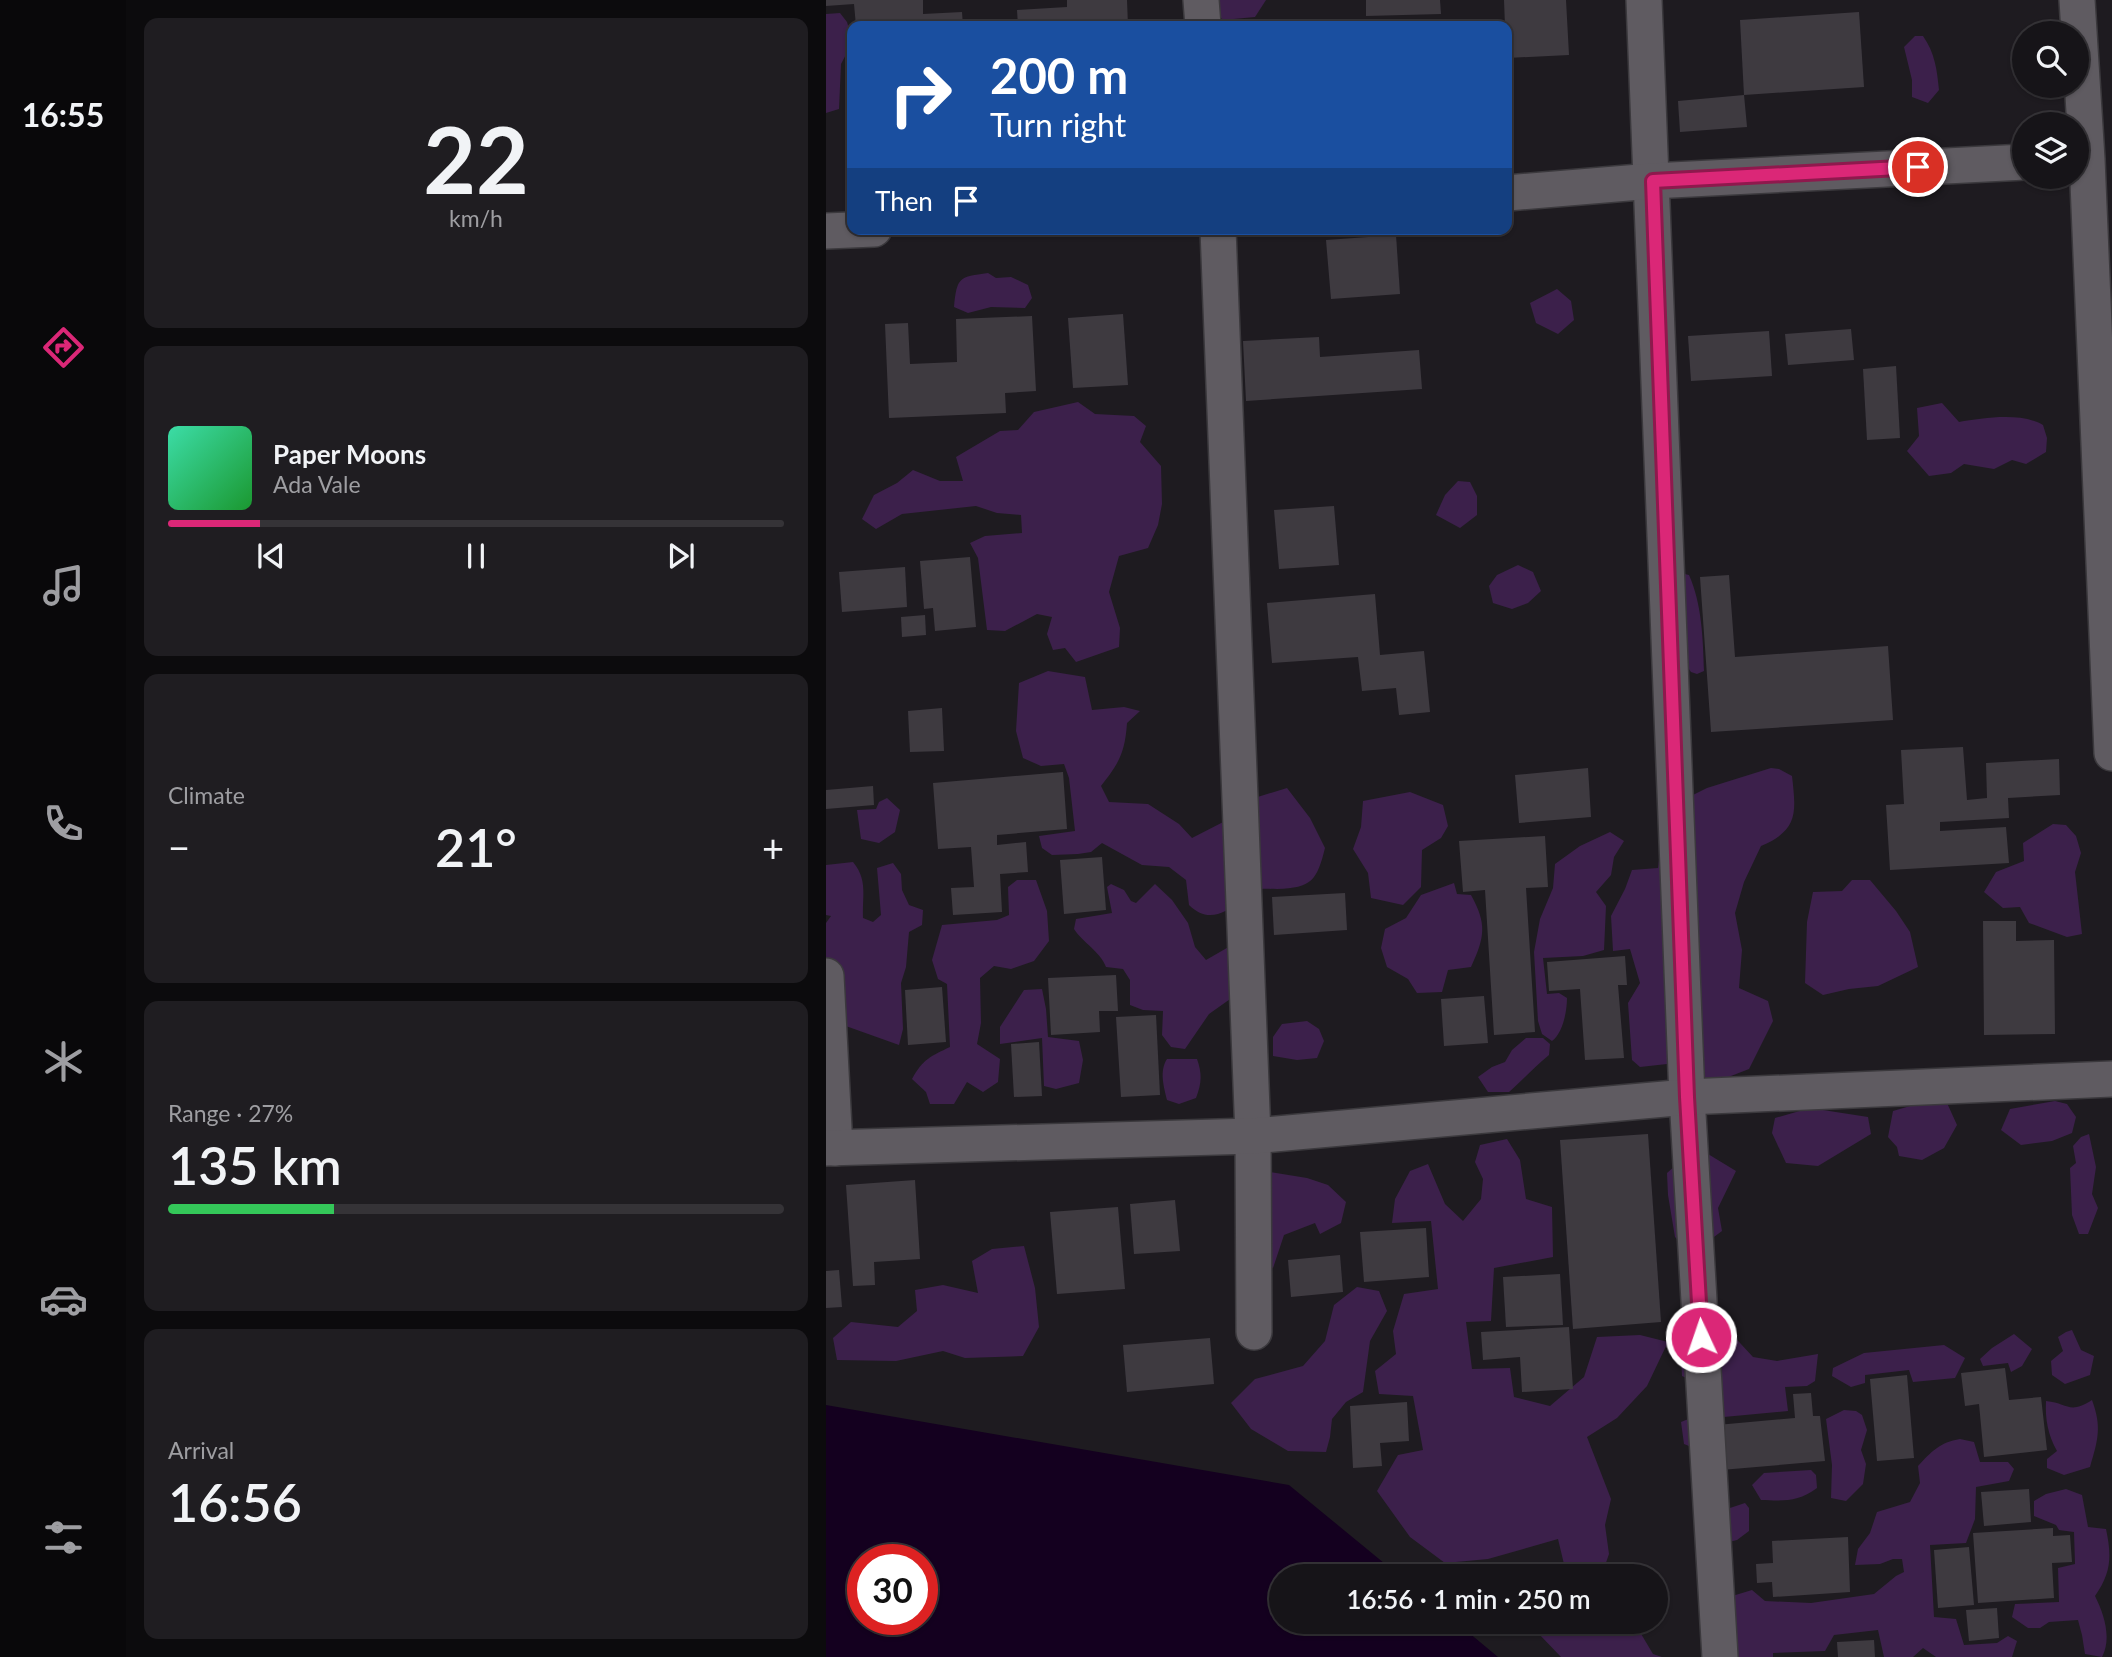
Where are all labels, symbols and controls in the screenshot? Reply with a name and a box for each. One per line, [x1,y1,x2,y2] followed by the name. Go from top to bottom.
[2012,21,2089,189] map controls
[2012,21,2089,98] button: search
[990,46,1128,104] text: 200 m
[875,49,966,140] icon: right
[22,95,104,134] text: 16:55
[423,104,529,213] text: 22
[990,105,1126,144] text: Turn right
[2012,112,2089,189] button: layers
[1888,137,1948,197] pin
[1899,148,1937,186] icon: arrive
[947,182,985,220] icon: arrive
[875,185,933,217] text: Then
[449,204,503,232] text: km/h
[39,323,88,372] icon: directions
[273,438,426,470] text: Paper Moons
[273,470,361,498] text: Ada Vale
[252,537,290,575] icon: previous
[457,537,495,575] icon: pause
[662,537,700,575] icon: next
[39,561,88,610] icon: music
[168,781,245,809] text: Climate
[39,799,88,848] icon: phone
[435,816,517,878] text: 21°
[168,824,190,870] text: −
[762,824,784,870] text: +
[39,1037,88,1086] icon: climate
[168,1099,293,1127] text: Range · 27%
[168,1134,342,1196] text: 135 km
[39,1275,88,1324] icon: car
[1664,1300,1738,1374] position arrow
[168,1436,234,1464] text: Arrival
[168,1471,302,1533] text: 16:56
[39,1513,88,1562] icon: filters
[847,1544,938,1635] speed limit sign: 30
[1346,1583,1591,1615] text: 16:56 · 1 min · 250 m

